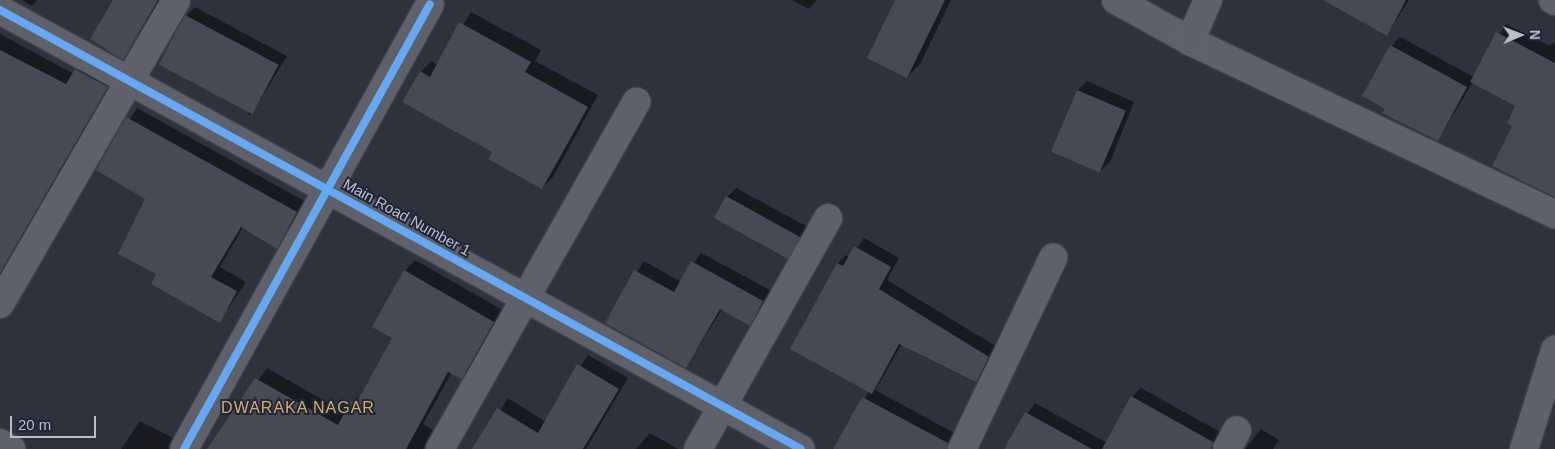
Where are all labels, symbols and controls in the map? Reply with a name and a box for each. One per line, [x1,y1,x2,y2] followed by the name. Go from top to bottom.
[1495,10,1545,60] north arrow
[1527,30,1543,40] text: N
[340,175,474,259] street label: Main Road Number 1
[219,398,377,418] district label: DWARAKA NAGAR
[12,406,99,438] scale bar
[18,416,51,433] text: 20 m

